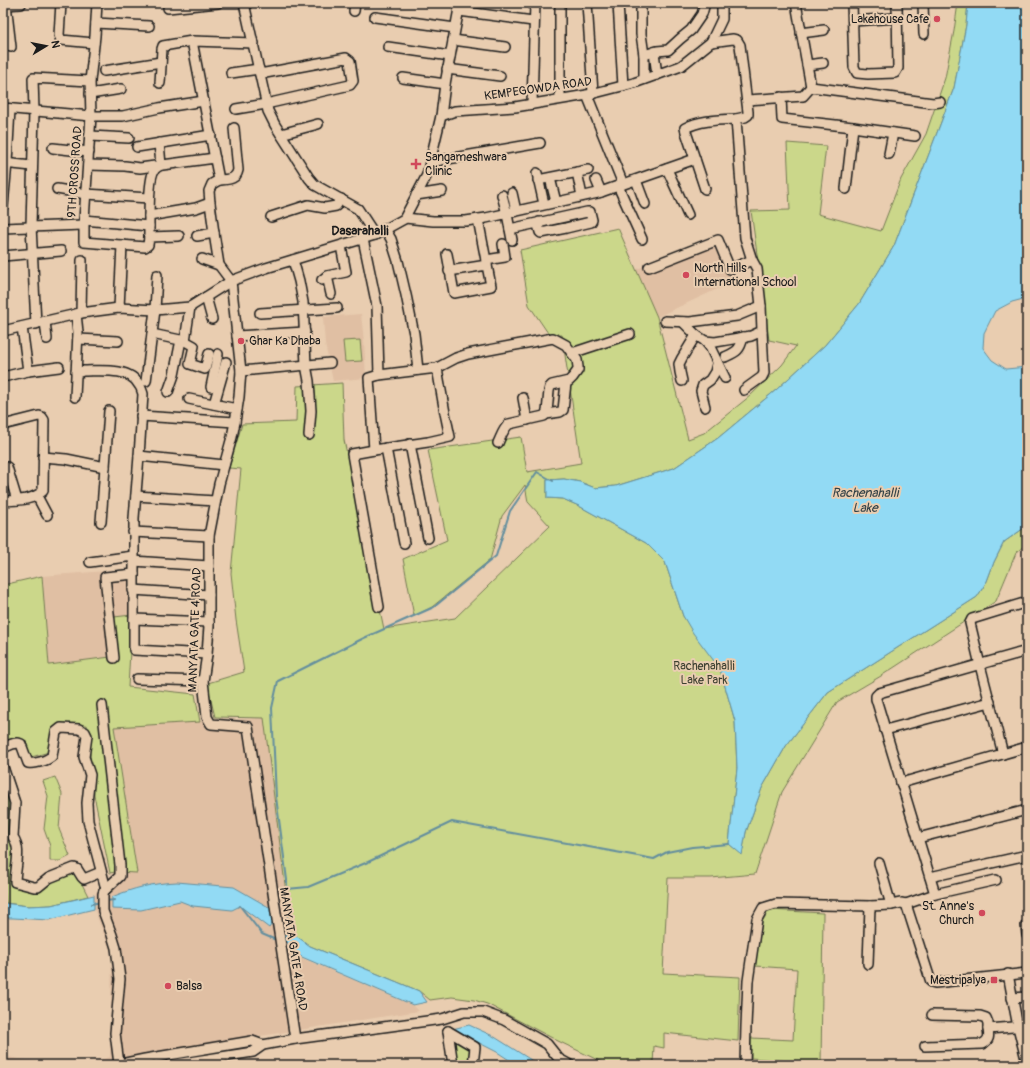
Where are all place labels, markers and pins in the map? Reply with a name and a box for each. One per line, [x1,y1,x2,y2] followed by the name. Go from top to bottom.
[851,12,929,27] place label: Lakehouse Cafe
[932,14,942,24] marker: Lakehouse Cafe
[425,150,507,179] place label: Sangameshwara Clinic
[410,158,422,170] marker: Sangameshwara Clinic
[694,261,797,290] place label: North Hills International School
[681,270,691,280] marker: North Hills International School
[249,334,321,349] place label: Ghar Ka Dhaba
[236,336,246,346] marker: Ghar Ka Dhaba
[922,899,975,928] place label: St. Anne's Church
[977,908,987,918] marker: St. Anne's Church
[930,973,986,988] place label: Mestripalya
[989,975,999,985] marker: Mestripalya
[176,979,203,994] place label: Balsa
[163,981,173,991] marker: Balsa

